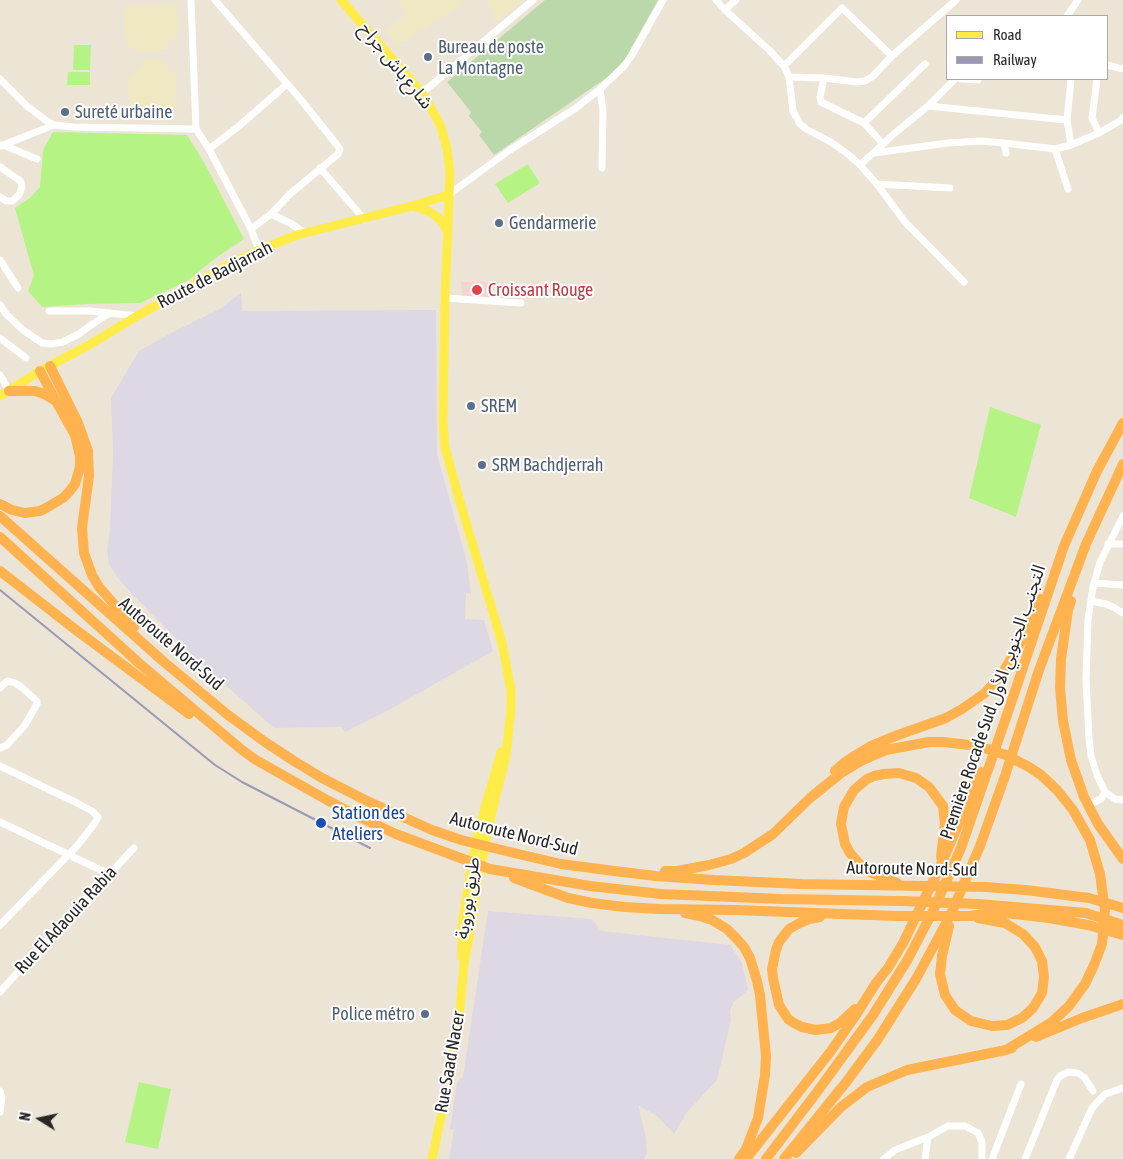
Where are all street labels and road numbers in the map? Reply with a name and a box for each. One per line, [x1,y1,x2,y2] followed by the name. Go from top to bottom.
[355,18,437,114] street label: شارع باش جراح
[154,237,276,313] street label: Route de Badjarrah
[936,562,1050,842] street label: Première Rocade Sud التجنب الجنوبي الأول
[114,593,228,695] street label: Autoroute Nord-Sud
[448,808,580,860] street label: Autoroute Nord-Sud
[452,856,484,940] street label: طريق بوروبة
[846,857,978,881] street label: Autoroute Nord-Sud
[11,862,121,978] street label: Rue El Adaouia Rabia
[430,1010,470,1114] street label: Rue Saad Nacer

